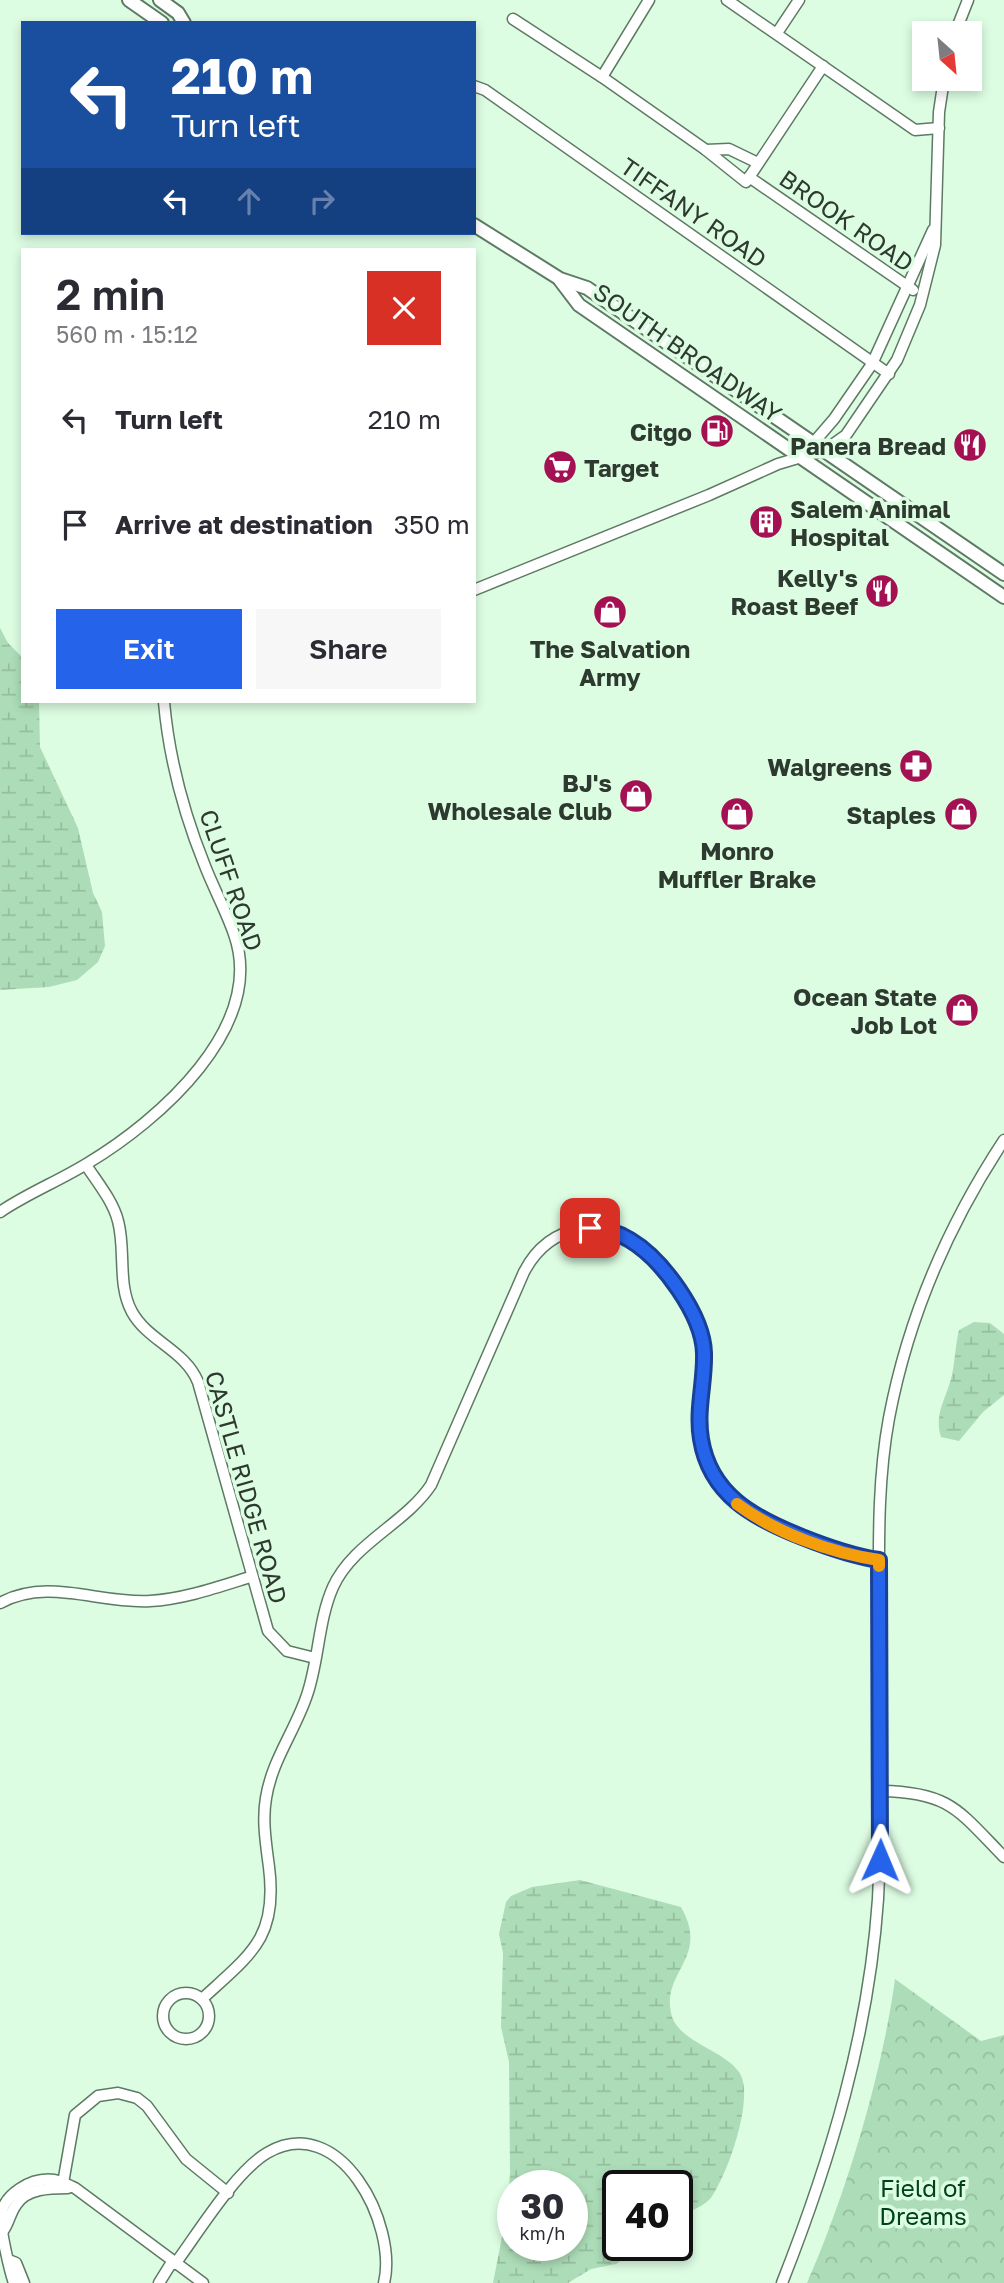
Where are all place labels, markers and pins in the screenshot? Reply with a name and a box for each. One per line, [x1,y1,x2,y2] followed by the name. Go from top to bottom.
[698,412,736,450] fuel station icon: Citgo
[630,417,692,446] place label: Citgo
[951,426,989,464] restaurant icon: Panera Bread
[790,431,946,460] place label: Panera Bread
[541,448,579,486] supermarket icon: Target
[584,453,659,482] place label: Target
[790,494,950,551] place label: Salem Animal Hospital
[747,503,785,541] building icon: Salem Animal Hospital
[731,563,858,620] place label: Kelly's Roast Beef
[863,572,901,610] restaurant icon: Kelly's Roast Beef
[591,593,629,631] shop icon: The Salvation Army
[530,634,690,691] place label: The Salvation Army
[897,747,935,785] pharmacy icon: Walgreens
[767,752,892,781] place label: Walgreens
[427,768,612,825] place label: BJ's Wholesale Club
[617,777,655,815] shop icon: BJ's Wholesale Club
[718,795,756,833] shop icon: Monro Muffler Brake
[942,795,980,833] shop icon: Staples
[846,800,936,829] place label: Staples
[658,836,816,893] place label: Monro Muffler Brake
[793,982,937,1039] place label: Ocean State Job Lot
[943,991,981,1029] shop icon: Ocean State Job Lot
[560,1198,620,1258] pin

